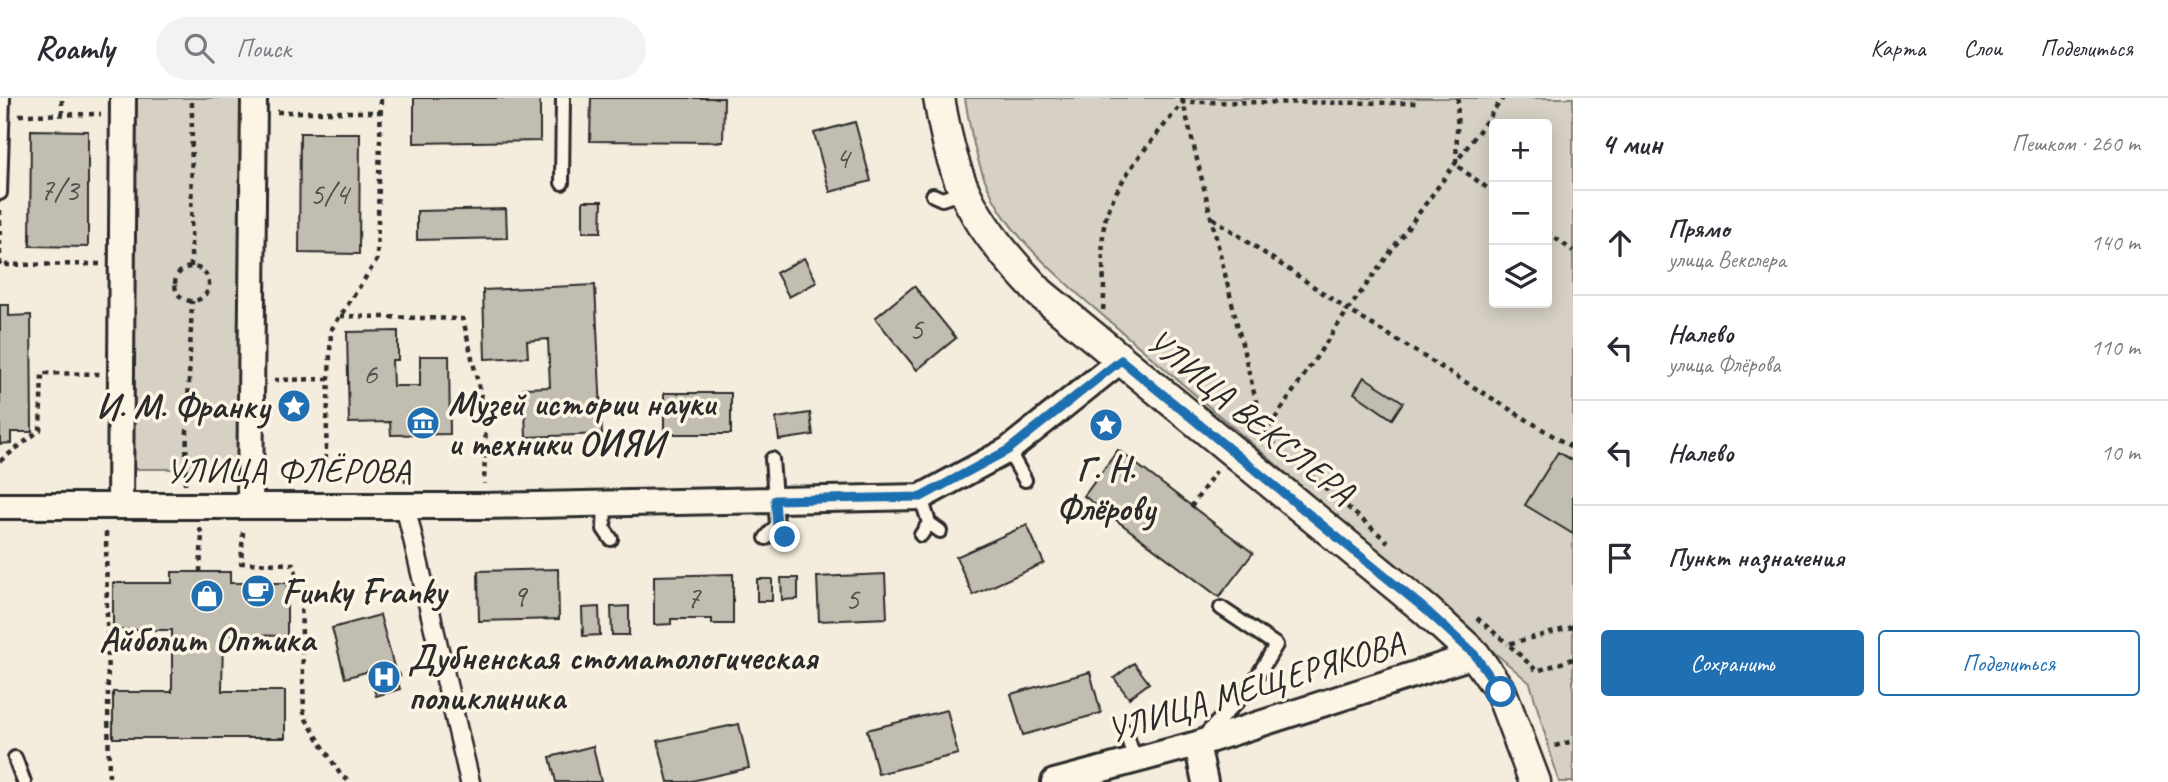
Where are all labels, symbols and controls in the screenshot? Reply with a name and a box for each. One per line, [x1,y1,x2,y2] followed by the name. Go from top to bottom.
[156,17,646,80] search box
[35,27,114,69] text: Roamly
[180,29,218,67] icon: search
[236,32,291,65] text: Поиск
[1871,33,1925,63] text: Карта
[1963,33,2002,63] text: Слои
[2040,33,2133,63] text: Поделиться
[1489,119,1552,308] map controls
[1489,119,1552,182] button: +
[1601,125,1662,163] text: 4 мин
[2012,129,2140,158] text: Пешком · 260 m
[835,137,853,178] house number: 4
[39,169,81,210] house number: 7/3
[309,173,352,214] house number: 5/4
[1489,182,1552,245] button: −
[1668,212,1730,245] text: Прямо
[1601,224,1639,262] icon: ahead
[2091,228,2140,257] text: 140 m
[1489,245,1552,308] button: layers
[1668,245,1786,274] text: улица Векслера
[909,308,925,349] house number: 5
[1668,317,1734,350] text: Налево
[1137,319,1365,515] street label: УЛИЦА ВЕКСЛЕРА
[1601,329,1639,367] icon: left
[2091,333,2140,362] text: 110 m
[1668,350,1780,379] text: улица Флёрова
[363,353,379,394] house number: 6
[448,381,718,466] place label: Музей истории науки и техники ОИЯИ
[96,384,272,429] place label: И. М. Франку
[275,387,313,425] place icon: И. М. Франку
[404,404,442,442] museum icon: Музей истории науки и техники ОИЯИ
[1087,406,1125,444] place icon: Г. Н. Флёрову
[1601,434,1639,472] icon: left
[1668,436,1734,469] text: Налево
[2101,438,2140,467] text: 10 m
[1057,446,1158,531] place label: Г. Н. Флёрову
[166,448,412,493] street label: УЛИЦА ФЛЁРОВА
[769,521,800,552] route end
[1601,539,1639,577] icon: arrive
[1668,541,1844,574] text: Пункт назначения
[282,569,449,614] place label: Funky Franky
[239,572,277,610] cafe icon: Funky Franky
[512,575,529,616] house number: 9
[188,577,226,615] shop icon: Айболит Оптика
[686,577,702,618] house number: 7
[845,578,861,619] house number: 5
[99,617,318,662] place label: Айболит Оптика
[1102,620,1410,753] street label: УЛИЦА МЕЩЕРЯКОВА
[1601,630,1864,696] button: Сохранить
[1878,630,2140,696] button: Поделиться
[408,635,820,720] place label: Дубненская стоматологическая поликлиника
[365,658,403,696] hospital icon: Дубненская стоматологическая поликлиника
[1485,676,1516,707] route start

